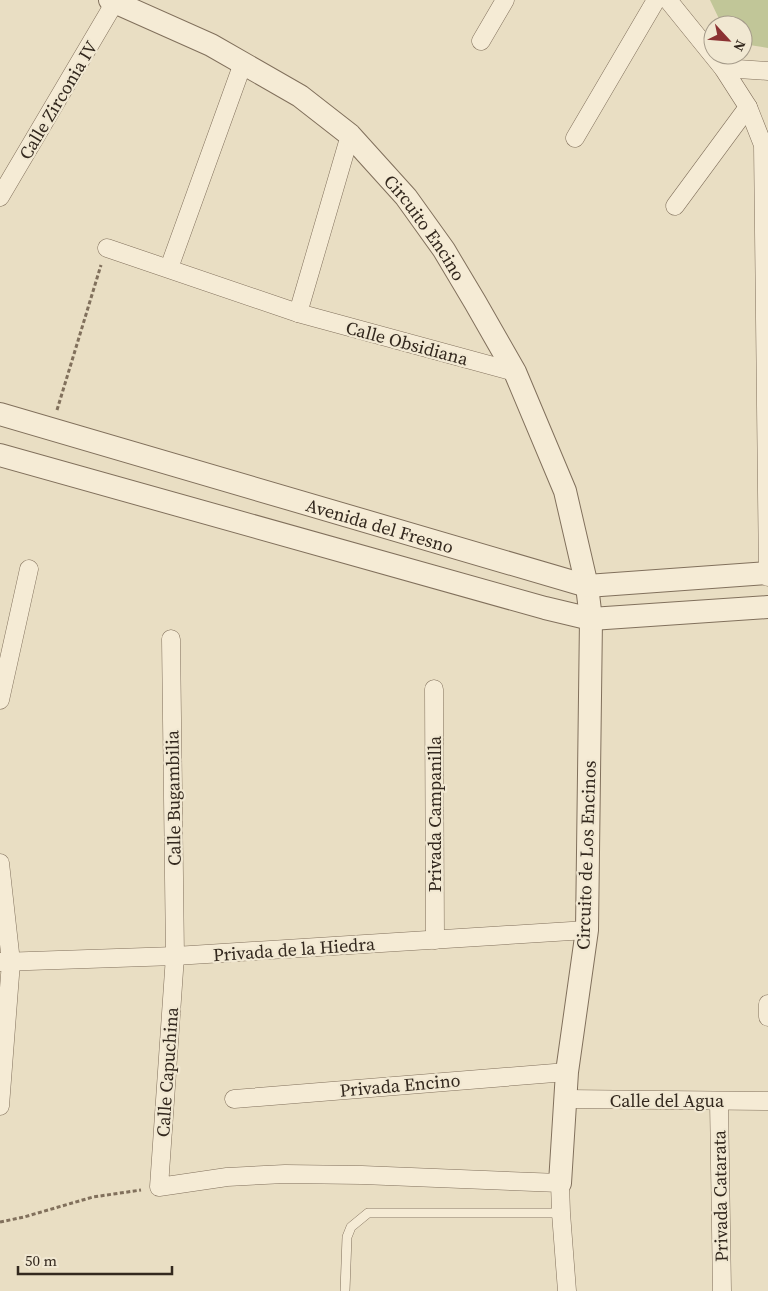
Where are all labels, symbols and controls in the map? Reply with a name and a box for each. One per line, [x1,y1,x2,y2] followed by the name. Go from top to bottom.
[703,15,753,65] north arrow
[13,36,103,164] street label: Calle Zirconia IV
[728,37,751,55] text: N
[379,169,472,285] street label: Circuito Encino
[343,315,472,372] street label: Calle Obsidiana
[303,492,457,559] street label: Avenida del Fresno
[159,729,187,866] street label: Calle Bugambilia
[422,735,447,892] street label: Privada Campanilla
[570,760,602,950] street label: Circuito de Los Encinos
[212,931,377,967] street label: Privada de la Hiedra
[150,1005,184,1138] street label: Calle Capuchina
[339,1067,462,1103] street label: Privada Encino
[610,1088,725,1113] street label: Calle del Agua
[706,1129,734,1262] street label: Privada Catarata
[18,1244,171,1276] scale bar
[25,1250,57,1271] text: 50 m

